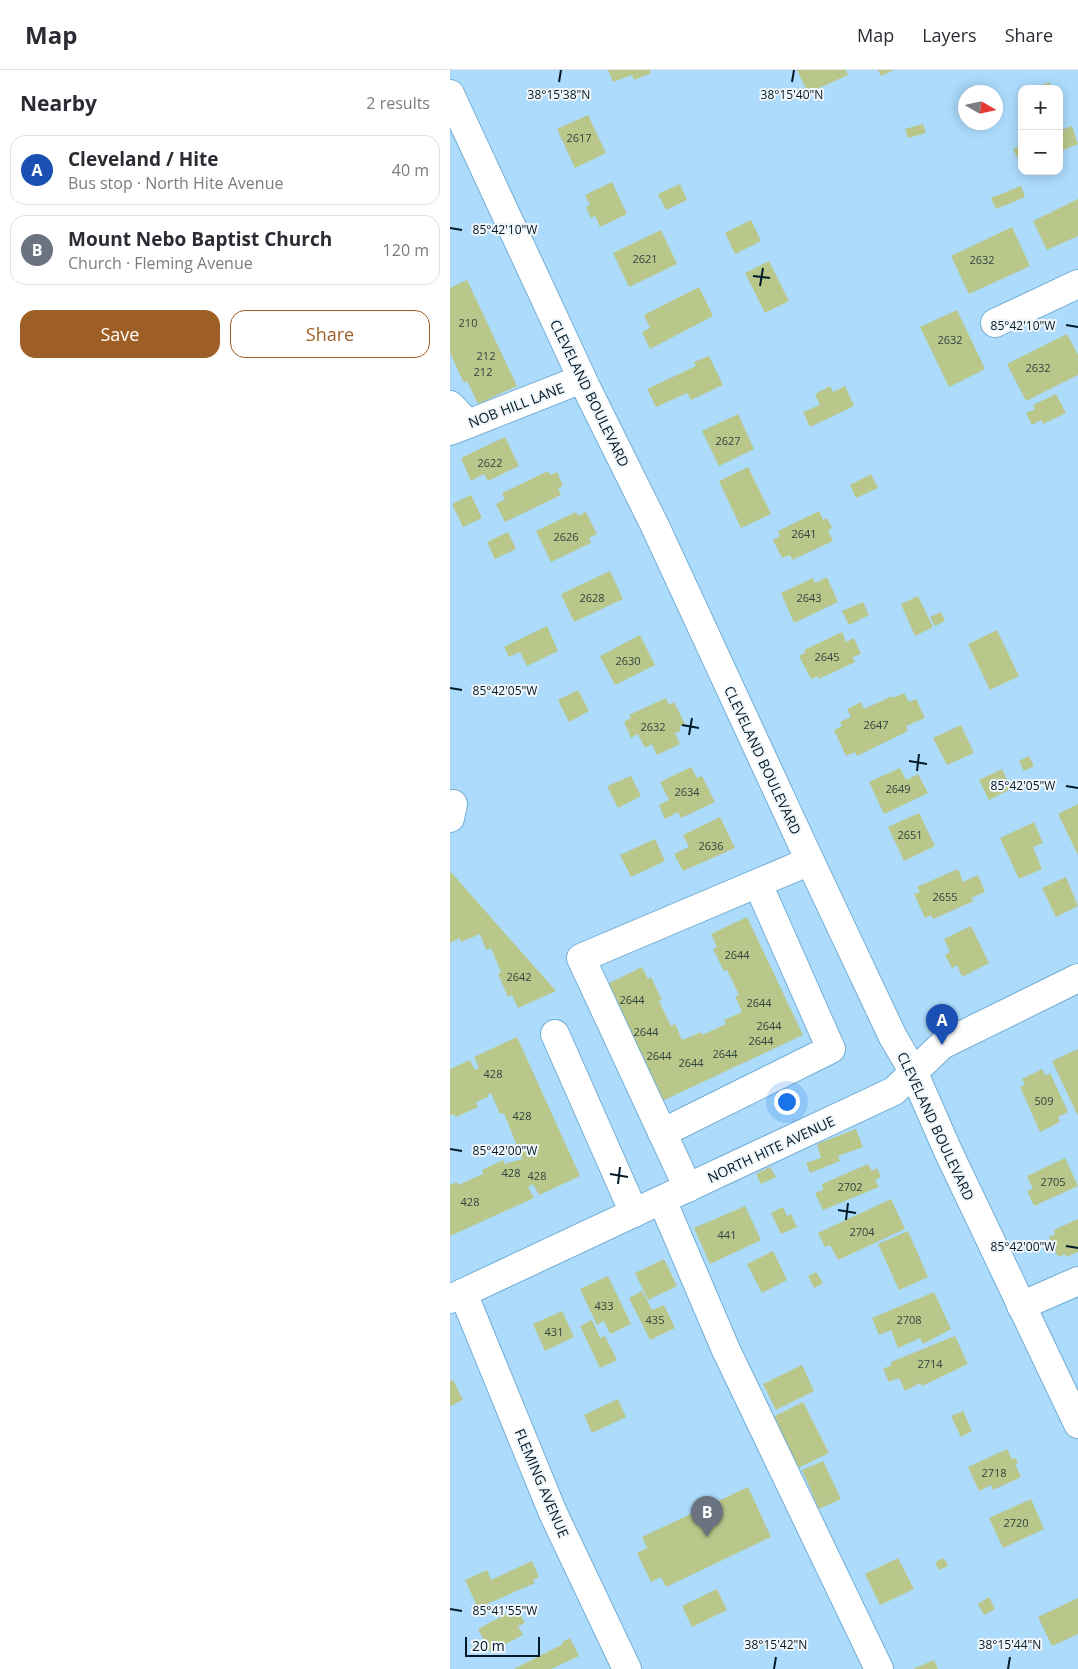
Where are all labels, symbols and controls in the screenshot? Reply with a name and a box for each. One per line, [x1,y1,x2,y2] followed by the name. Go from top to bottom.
[25,18,77,51] text: Map
[857,23,894,47] text: Map
[922,23,977,47] text: Layers
[1005,23,1053,47] text: Share
[958,85,1003,130] north arrow
[1018,85,1063,175] map controls
[1018,85,1063,130] button: +
[528,86,590,103] text: 38°15'38"N
[761,86,823,103] text: 38°15'40"N
[20,89,97,117] text: Nearby
[366,92,430,114] text: 2 results
[566,130,592,145] house number: 2617
[1018,130,1063,175] button: −
[68,146,218,172] text: Cleveland / Hite
[31,159,43,181] text: A
[392,159,429,181] text: 40 m
[68,172,283,194] text: Bus stop · North Hite Avenue
[473,221,537,238] text: 85°42'10"W
[68,226,332,252] text: Mount Nebo Baptist Church
[32,239,42,261] text: B
[383,239,429,261] text: 120 m
[632,251,658,266] house number: 2621
[68,252,253,274] text: Church · Fleming Avenue
[969,252,995,267] house number: 2632
[20,310,220,358] button: Save
[230,310,430,358] button: Share
[459,315,477,330] house number: 210
[546,316,634,470] street label: CLEVELAND BOULEVARD
[991,317,1055,334] text: 85°42'10"W
[937,332,963,347] house number: 2632
[477,348,495,363] house number: 212
[1025,360,1051,375] house number: 2632
[474,364,492,379] house number: 212
[465,378,567,432] street label: NOB HILL LANE
[715,433,741,448] house number: 2627
[477,455,503,470] house number: 2622
[791,526,817,541] house number: 2641
[553,529,579,544] house number: 2626
[579,590,605,605] house number: 2628
[796,590,822,605] house number: 2643
[814,649,840,664] house number: 2645
[615,653,641,668] house number: 2630
[473,682,537,699] text: 85°42'05"W
[720,683,806,837] street label: CLEVELAND BOULEVARD
[863,717,889,732] house number: 2647
[640,719,666,734] house number: 2632
[991,777,1055,794] text: 85°42'05"W
[885,781,911,796] house number: 2649
[674,784,700,799] house number: 2634
[897,827,923,842] house number: 2651
[698,838,724,853] house number: 2636
[932,889,958,904] house number: 2655
[724,947,750,962] house number: 2644
[506,969,532,984] house number: 2642
[619,992,645,1007] house number: 2644
[746,995,772,1010] house number: 2644
[926,1004,958,1045] pin: A
[756,1018,782,1033] house number: 2644
[633,1024,659,1039] house number: 2644
[748,1033,774,1048] house number: 2644
[712,1046,738,1061] house number: 2644
[646,1048,672,1063] house number: 2644
[893,1049,979,1203] street label: CLEVELAND BOULEVARD
[678,1055,704,1070] house number: 2644
[484,1066,502,1081] house number: 428
[774,1089,800,1115] your location
[1035,1093,1053,1108] house number: 509
[513,1108,531,1123] house number: 428
[704,1111,838,1187] street label: NORTH HITE AVENUE
[473,1142,537,1159] text: 85°42'00"W
[502,1165,520,1180] house number: 428
[528,1168,546,1183] house number: 428
[1040,1174,1066,1189] house number: 2705
[837,1179,863,1194] house number: 2702
[461,1194,479,1209] house number: 428
[849,1224,875,1239] house number: 2704
[718,1227,736,1242] house number: 441
[991,1238,1055,1255] text: 85°42'00"W
[595,1298,613,1313] house number: 433
[646,1312,664,1327] house number: 435
[896,1312,922,1327] house number: 2708
[545,1324,563,1339] house number: 431
[917,1356,943,1371] house number: 2714
[510,1426,574,1540] street label: FLEMING AVENUE
[981,1465,1007,1480] house number: 2718
[691,1496,723,1537] pin: B
[1003,1515,1029,1530] house number: 2720
[473,1602,537,1619] text: 85°41'55"W
[465,1634,540,1657] scale bar
[472,1636,505,1655] text: 20 m
[745,1636,807,1653] text: 38°15'42"N
[979,1636,1041,1653] text: 38°15'44"N

